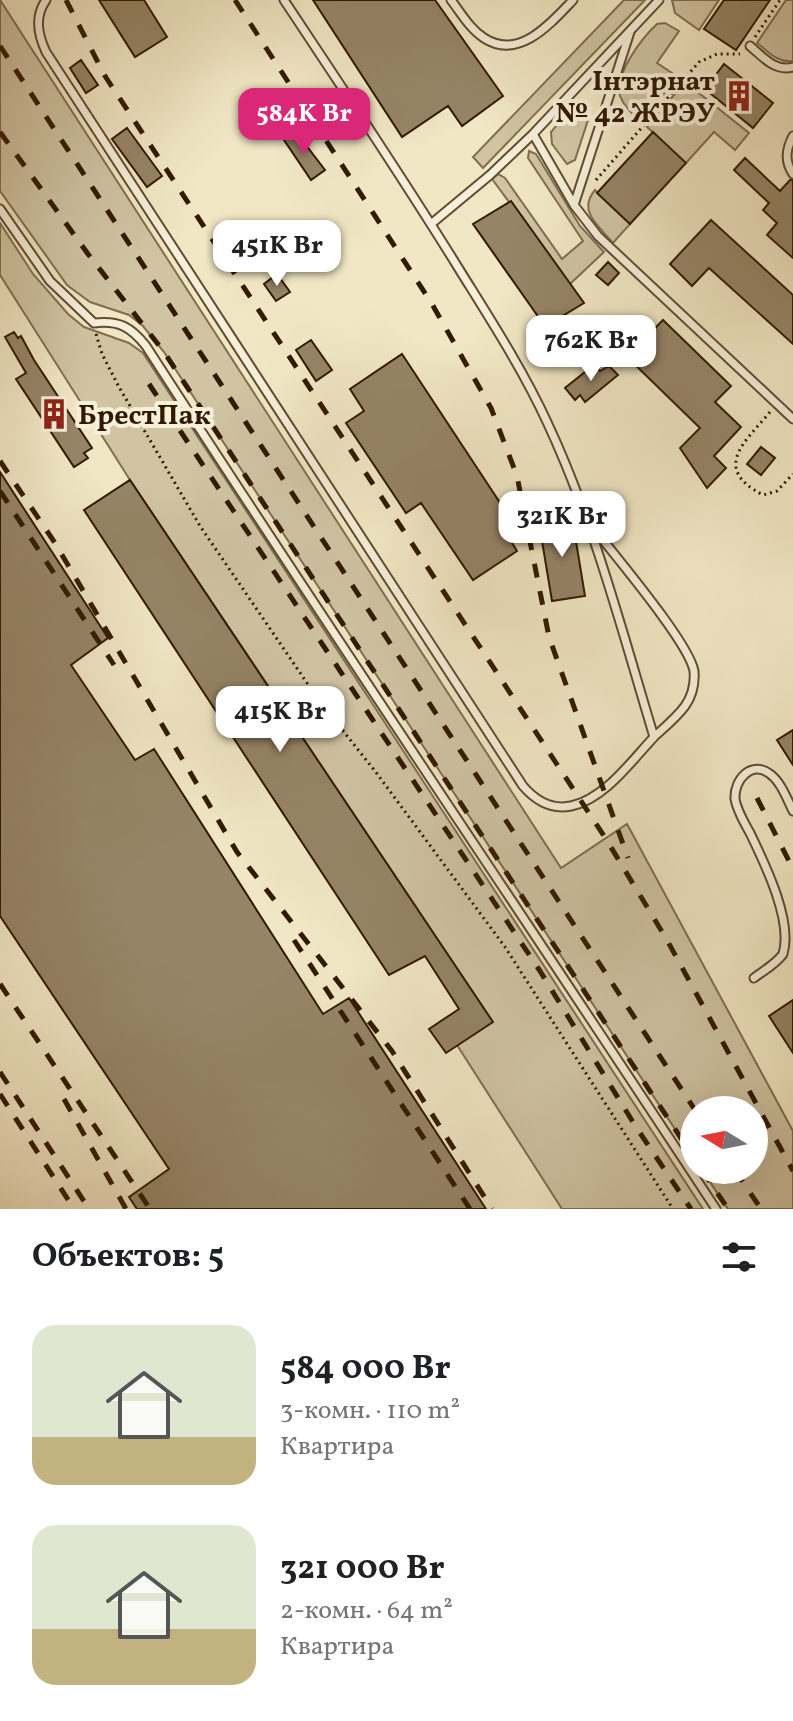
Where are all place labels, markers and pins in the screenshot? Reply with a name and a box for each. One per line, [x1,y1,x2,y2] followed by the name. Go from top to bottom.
[556,63,716,134] place label: Інтэрнат № 42 ЖРЭУ
[722,79,756,113] building icon: Інтэрнат № 42 ЖРЭУ
[230,88,378,156] pin: 584K Br
[203,220,351,288] pin: 451K Br
[517,315,665,383] pin: 762K Br
[37,397,71,431] building icon: БрестПак
[78,397,211,436] place label: БрестПак
[488,491,636,559] pin: 321K Br
[206,686,354,754] pin: 415K Br

